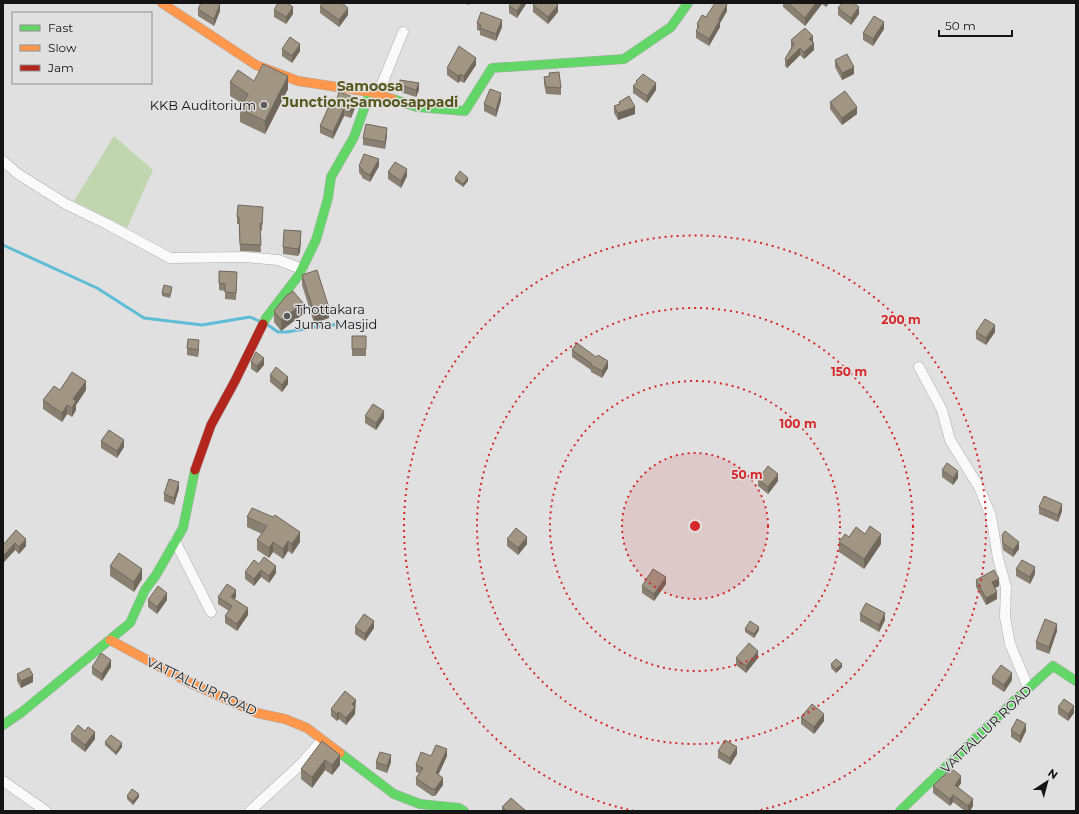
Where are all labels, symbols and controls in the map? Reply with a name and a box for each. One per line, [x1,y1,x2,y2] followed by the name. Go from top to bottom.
[12,12,152,84] legend
[939,12,1012,38] scale bar
[945,18,976,33] text: 50 m
[48,20,73,35] text: Fast
[48,40,77,55] text: Slow
[47,60,74,75] text: Jam
[281,77,458,111] district label: Samoosa Junction;Samoosappadi
[150,97,256,113] place label: KKB Auditorium
[259,100,269,110] marker: KKB Auditorium
[294,301,377,332] place label: Thottakara Juma Masjid
[282,311,292,321] marker: Thottakara Juma Masjid
[881,312,921,327] text: 200 m
[831,364,867,379] text: 150 m
[780,416,816,431] text: 100 m
[731,467,763,482] text: 50 m
[688,519,702,533] centre of rings
[144,653,260,719] street label: VATTALLUR ROAD
[937,681,1035,776] street label: VATTALLUR ROAD
[1027,762,1067,802] north arrow
[1045,766,1061,782] text: N

